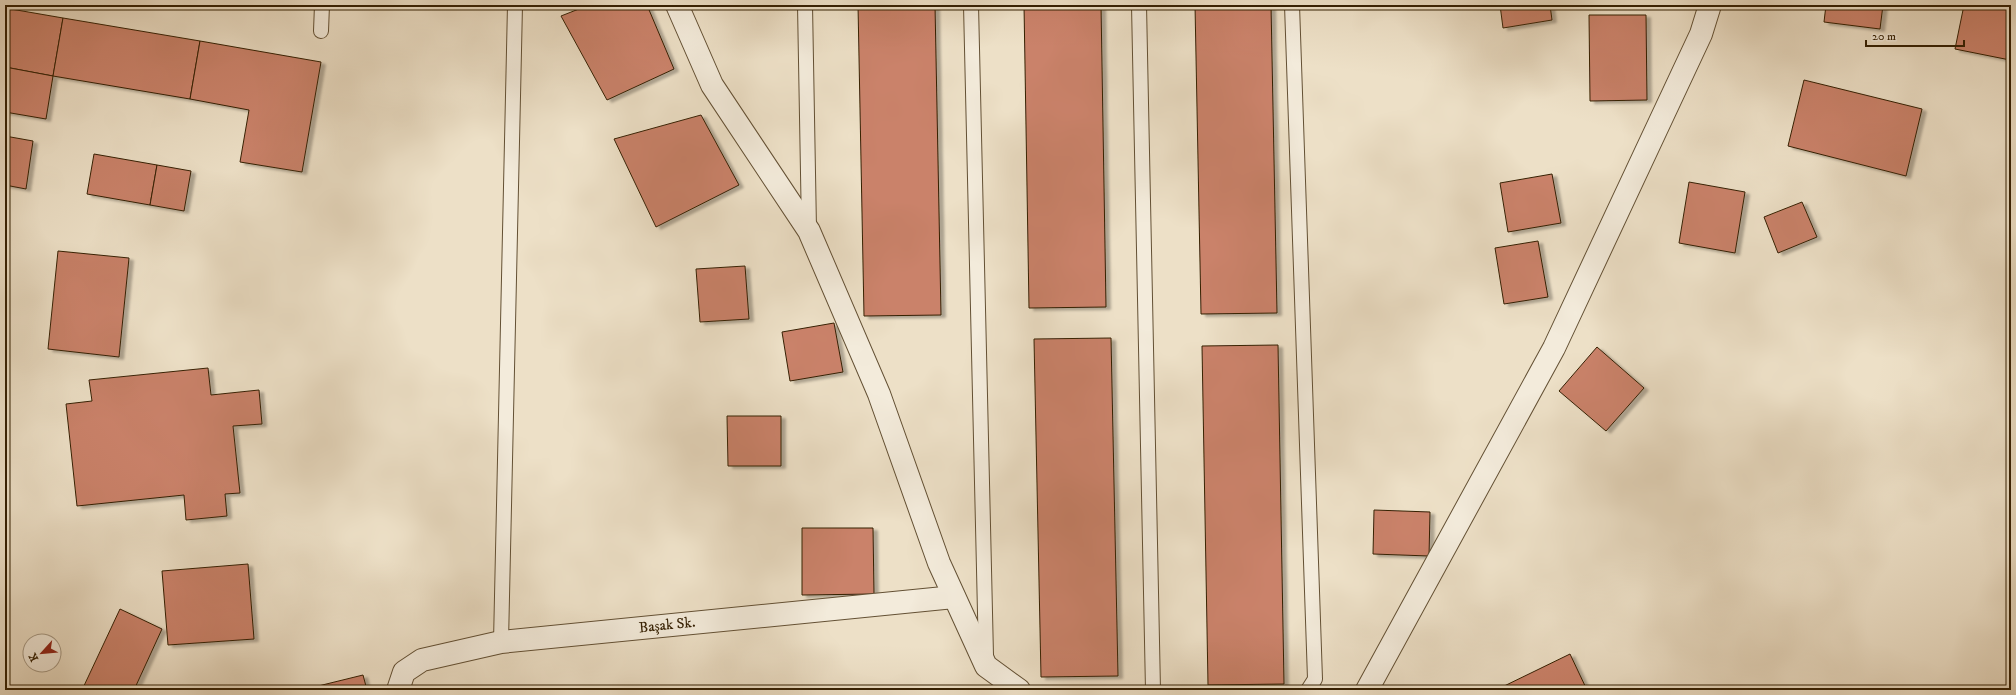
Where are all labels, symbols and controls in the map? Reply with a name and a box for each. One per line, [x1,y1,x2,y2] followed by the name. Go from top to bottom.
[1866,22,1964,48] scale bar
[1872,29,1896,44] text: 20 m
[638,613,696,637] street label: Başak Sk.
[22,633,62,673] north arrow
[26,650,42,664] text: K

